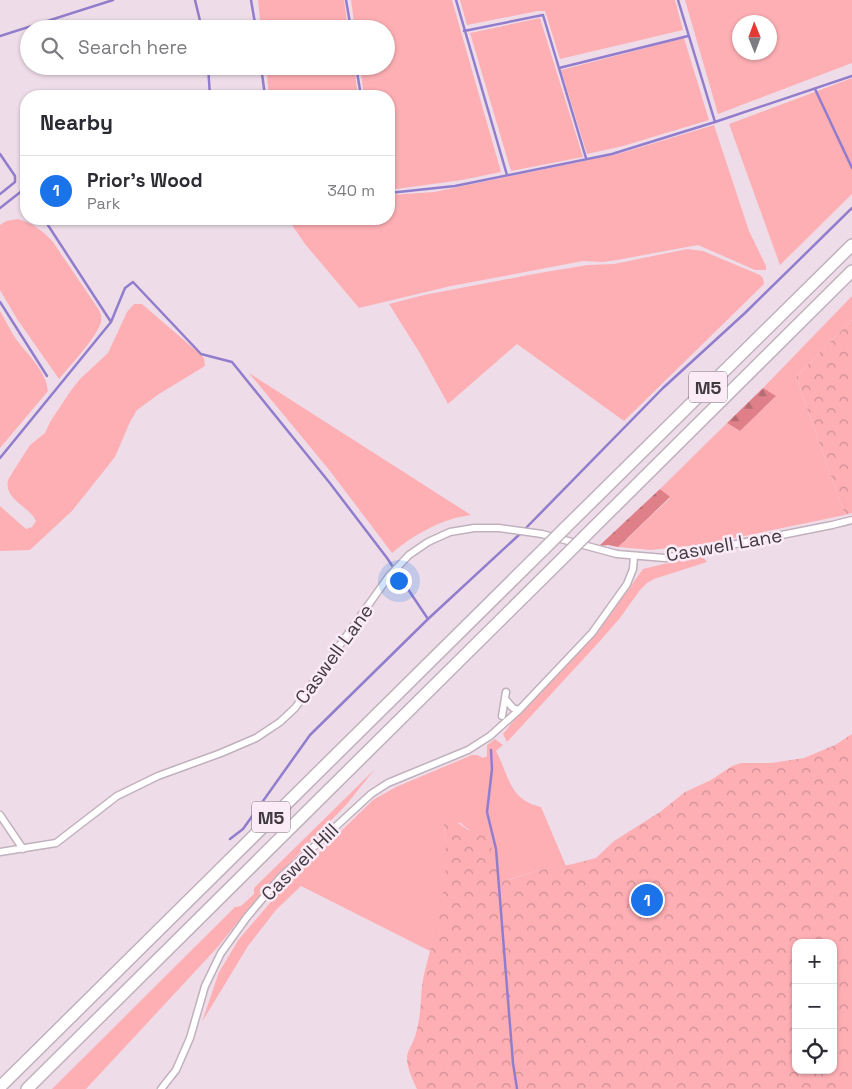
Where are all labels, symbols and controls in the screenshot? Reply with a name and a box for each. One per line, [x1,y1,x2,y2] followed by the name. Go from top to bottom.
[732,15,777,60] north arrow
[20,20,395,75] search box
[38,34,66,62] icon: search
[78,35,188,60] text: Search here
[40,109,113,136] text: Nearby
[87,168,203,193] text: Prior's Wood
[52,180,60,201] text: 1
[327,180,375,201] text: 340 m
[87,193,120,214] text: Park
[689,372,727,402] road number: M5
[664,522,784,568] street label: Caswell Lane
[386,568,412,594] your location
[289,599,379,709] street label: Caswell Lane
[252,802,290,832] road number: M5
[256,818,344,906] street label: Caswell Hill
[631,881,663,919] pin: 1
[792,939,837,1074] map controls
[792,939,837,984] button: +
[792,984,837,1029] button: −
[792,1029,837,1074] button: locate

